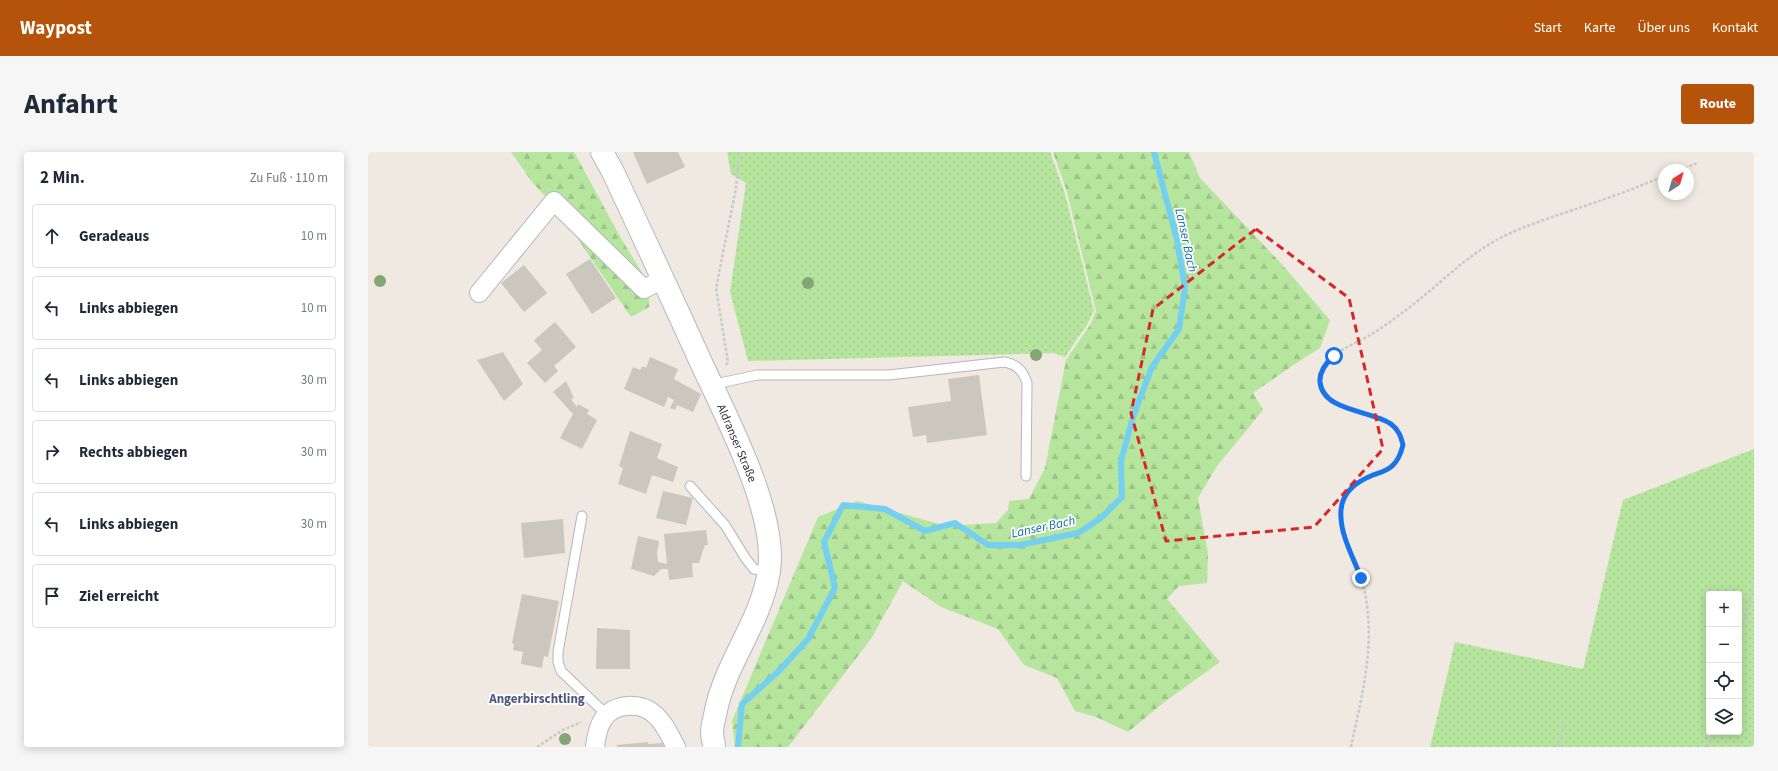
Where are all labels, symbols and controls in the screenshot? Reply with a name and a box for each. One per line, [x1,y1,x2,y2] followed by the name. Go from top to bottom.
[20,15,92,42] text: Waypost
[1534,18,1562,38] text: Start
[1584,18,1615,38] text: Karte
[1637,18,1690,38] text: Über uns
[1712,18,1758,38] text: Kontakt
[24,84,118,124] text: Anfahrt
[1681,84,1754,124] button: Route
[1658,164,1694,200] north arrow
[40,166,85,190] text: 2 Min.
[250,169,328,187] text: Zu Fuß · 110 m
[1170,207,1202,274] water label: Lanser Bach
[41,225,63,247] icon: ahead
[79,226,149,247] text: Geradeaus
[301,227,327,245] text: 10 m
[41,297,63,319] icon: left
[79,298,178,319] text: Links abbiegen
[301,299,327,317] text: 10 m
[1325,347,1343,365] route start
[41,369,63,391] icon: left
[79,370,178,391] text: Links abbiegen
[301,371,327,389] text: 30 m
[712,402,761,485] street label: Aldranser Straße
[41,441,63,463] icon: right
[79,442,188,463] text: Rechts abbiegen
[301,443,327,461] text: 30 m
[1010,511,1077,543] water label: Lanser Bach
[41,513,63,535] icon: left
[79,514,178,535] text: Links abbiegen
[301,515,327,533] text: 30 m
[1352,569,1370,587] route end
[41,585,63,607] icon: arrive
[79,586,159,607] text: Ziel erreicht
[1706,591,1742,735] map controls
[1706,591,1742,627] button: +
[1706,627,1742,663] button: −
[1706,663,1742,699] button: locate
[488,690,585,708] district label: Angerbirschtling
[1706,699,1742,735] button: layers

